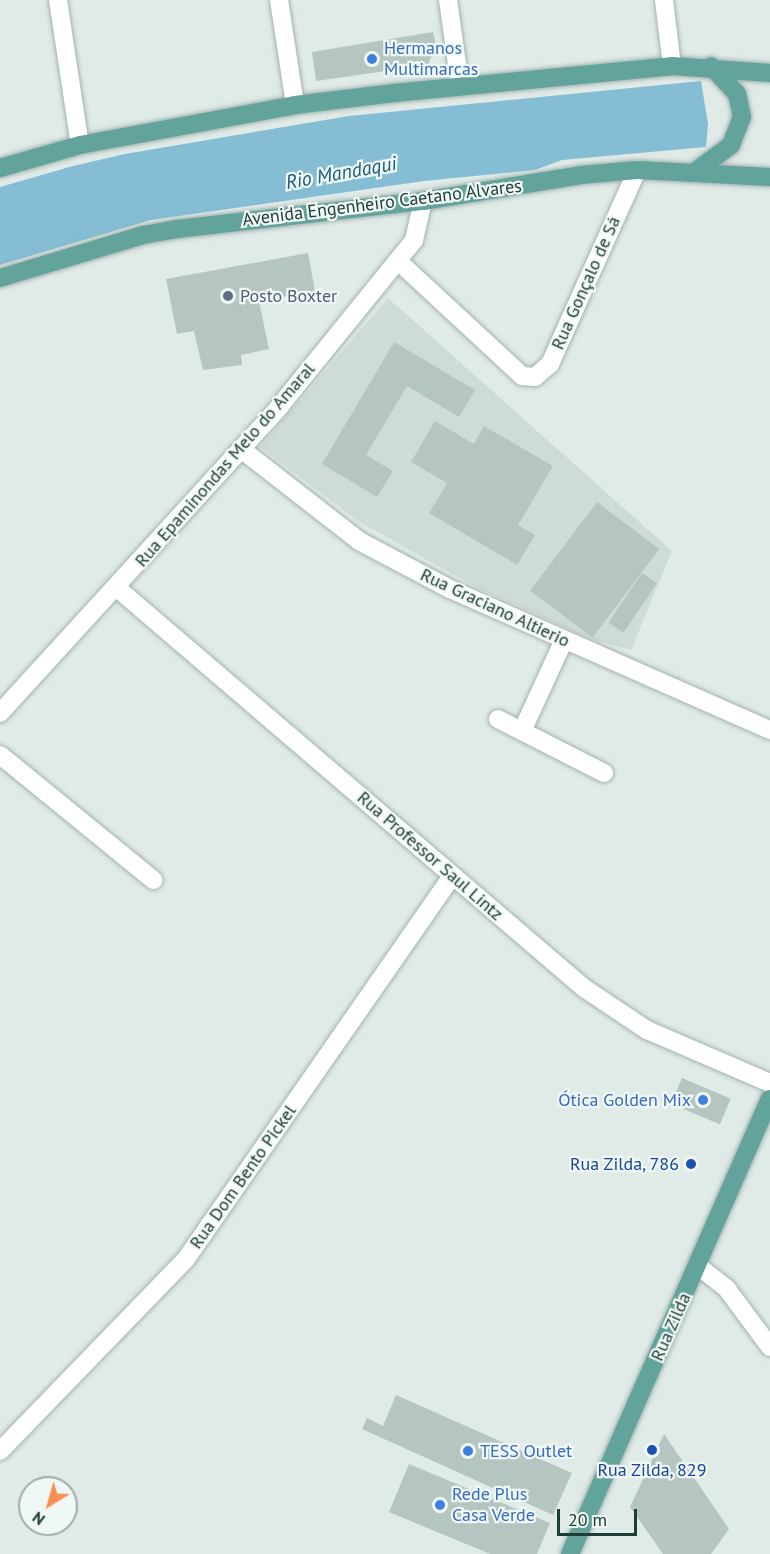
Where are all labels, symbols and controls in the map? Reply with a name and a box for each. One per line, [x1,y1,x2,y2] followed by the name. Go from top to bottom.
[384,38,478,80] place label: Hermanos Multimarcas
[365,52,379,66] marker: Hermanos Multimarcas
[284,151,398,195] water label: Rio Mandaqui
[241,175,523,231] street label: Avenida Engenheiro Caetano Alvares
[547,213,625,353] street label: Rua Gonçalo de Sá
[240,285,337,307] place label: Posto Boxter
[221,289,235,303] marker: Posto Boxter
[130,358,320,572] street label: Rua Epaminondas Melo do Amaral
[417,564,573,652] street label: Rua Graciano Altierio
[353,787,507,925] street label: Rua Professor Saul Lintz
[558,1089,691,1111] place label: Ótica Golden Mix
[696,1093,710,1107] marker: Ótica Golden Mix
[185,1101,301,1253] street label: Rua Dom Bento Pickel
[568,1153,679,1175] place label: Rua Zilda, 786
[684,1157,698,1171] marker: Rua Zilda, 786
[646,1290,696,1364] street label: Rua Zilda
[480,1440,572,1462] place label: TESS Outlet
[645,1443,659,1457] marker: Rua Zilda, 829
[461,1444,475,1458] marker: TESS Outlet
[597,1459,707,1481] place label: Rua Zilda, 829
[18,1476,78,1536] north arrow
[452,1484,535,1526] place label: Rede Plus Casa Verde
[560,1497,640,1535] scale bar
[433,1498,447,1512] marker: Rede Plus Casa Verde
[28,1508,49,1530] text: N
[568,1508,607,1531] text: 20 m

